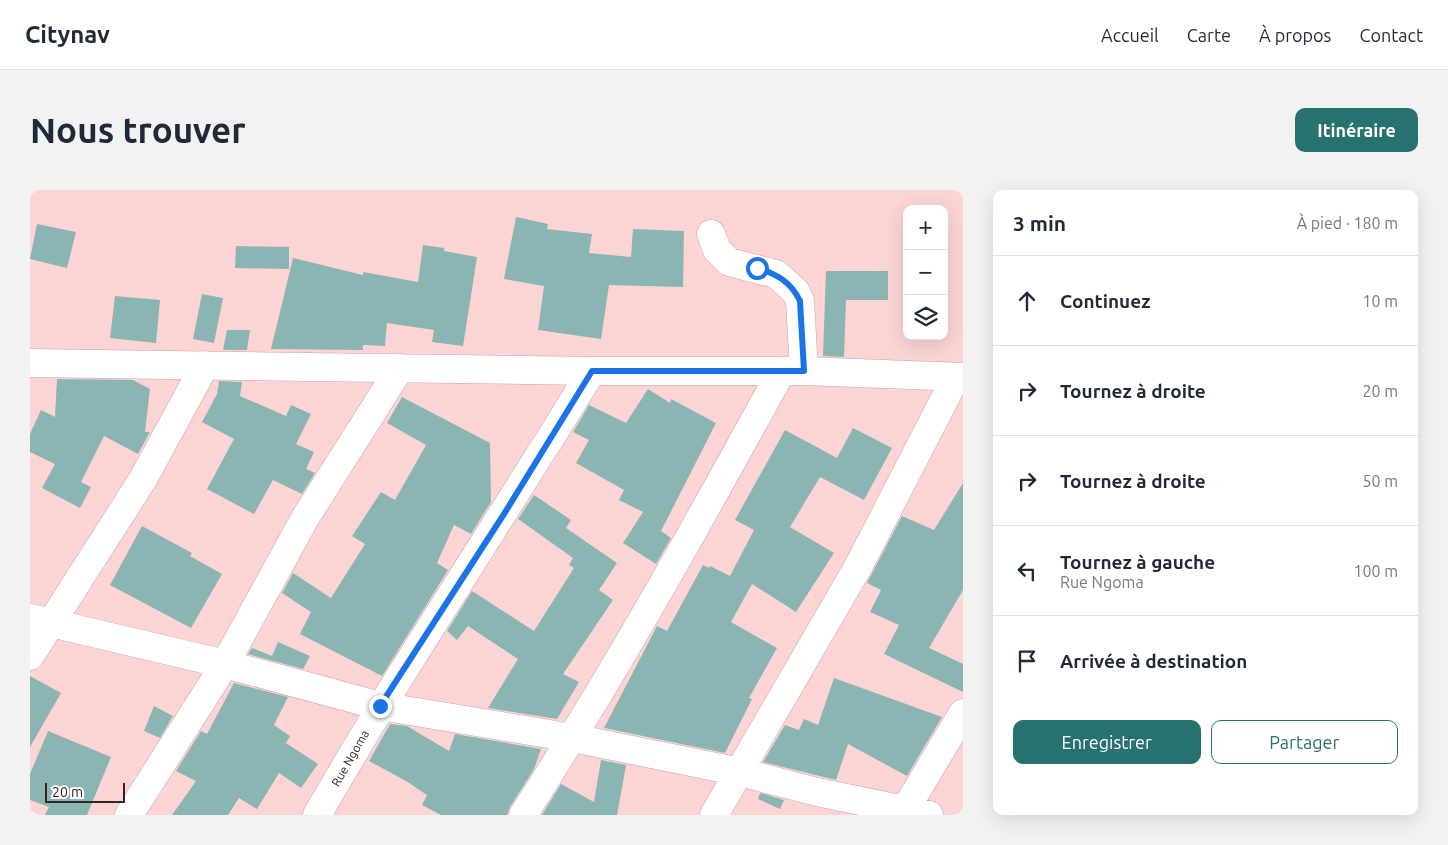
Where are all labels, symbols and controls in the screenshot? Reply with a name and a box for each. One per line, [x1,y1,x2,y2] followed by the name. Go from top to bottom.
[25,21,110,48] text: Citynav
[1101,25,1159,45] text: Accueil
[1187,25,1231,45] text: Carte
[1259,25,1331,45] text: À propos
[1359,25,1423,45] text: Contact
[1295,108,1418,152] button: Itinéraire
[30,110,246,150] text: Nous trouver
[903,205,948,340] map controls
[903,205,948,250] button: +
[1013,211,1066,235] text: 3 min
[1297,214,1398,232] text: À pied · 180 m
[903,250,948,295] button: −
[746,257,769,280] route start
[1013,287,1041,315] icon: ahead
[1060,290,1150,312] text: Continuez
[1362,292,1398,310] text: 10 m
[903,295,948,340] button: layers
[1013,377,1041,405] icon: right
[1060,380,1206,402] text: Tournez à droite
[1362,382,1398,400] text: 20 m
[1013,467,1041,495] icon: right
[1060,470,1206,492] text: Tournez à droite
[1362,472,1398,490] text: 50 m
[1060,551,1215,573] text: Tournez à gauche
[1013,557,1041,585] icon: left
[1353,562,1398,580] text: 100 m
[1060,573,1144,591] text: Rue Ngoma
[1013,647,1041,675] icon: arrive
[1060,650,1247,672] text: Arrivée à destination
[369,695,392,718] route end
[1013,720,1201,764] button: Enregistrer
[1211,720,1398,764] button: Partager
[329,728,371,788] street label: Rue Ngoma
[45,780,125,803] scale bar
[52,784,83,800] text: 20 m

